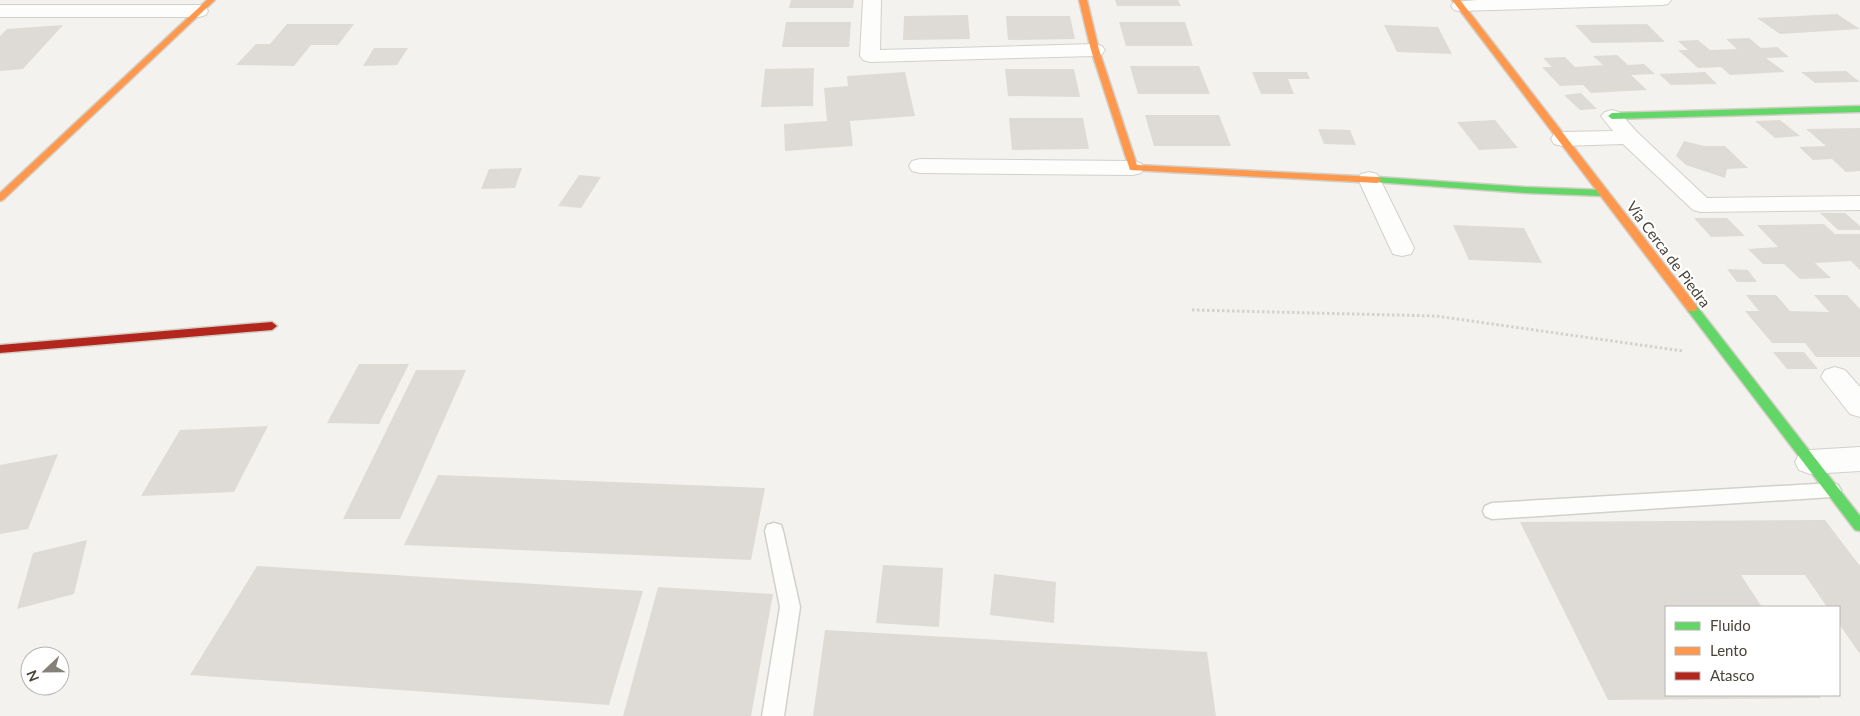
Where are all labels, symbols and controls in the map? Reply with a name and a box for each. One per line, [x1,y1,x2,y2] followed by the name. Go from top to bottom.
[1623,197,1715,311] street label: Vía Cerca de Piedra
[1665,606,1840,696] legend
[1710,616,1751,634] text: Fluido
[1710,641,1747,659] text: Lento
[20,646,70,696] north arrow
[1710,666,1755,684] text: Atasco
[23,668,42,684] text: N

